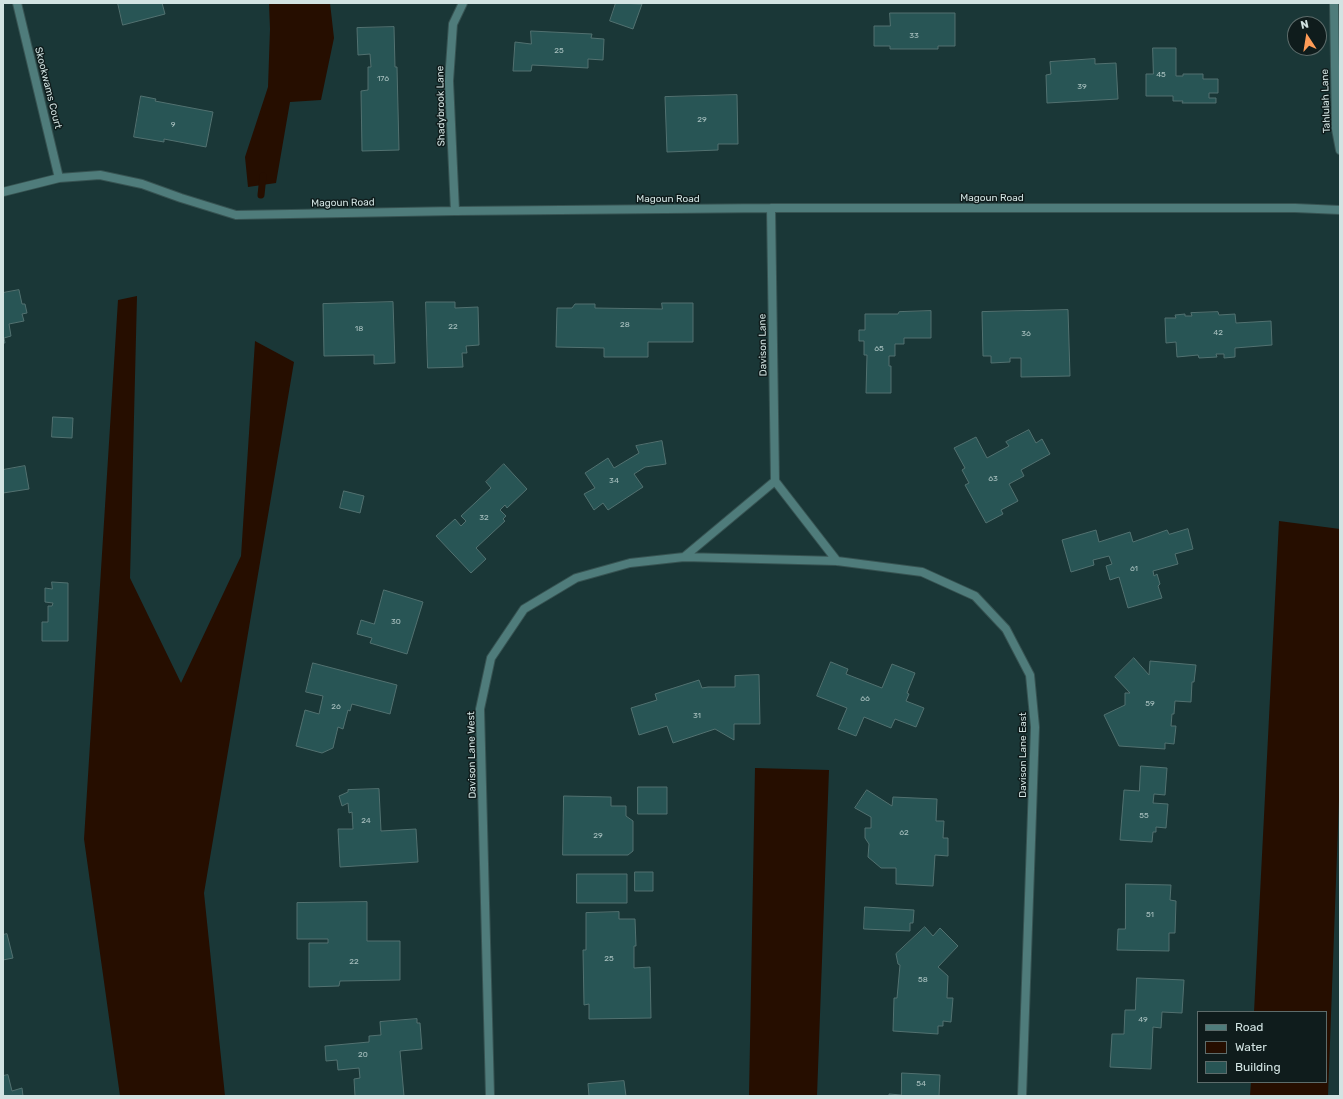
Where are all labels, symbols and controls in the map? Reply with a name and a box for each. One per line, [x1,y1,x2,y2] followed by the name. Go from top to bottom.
[1287,16,1327,56] north arrow
[1299,18,1310,32] text: N
[909,31,919,41] house number: 33
[32,46,64,130] street label: Skookwams Court
[554,46,564,56] house number: 25
[434,65,448,147] street label: Shadybrook Lane
[1319,69,1333,133] street label: Tahlulah Lane
[1156,70,1166,80] house number: 45
[377,74,389,84] house number: 176
[1077,82,1087,92] house number: 39
[697,115,707,125] house number: 29
[171,120,175,130] house number: 9
[960,192,1024,204] street label: Magoun Road
[636,193,700,205] street label: Magoun Road
[311,196,375,210] street label: Magoun Road
[756,314,770,376] street label: Davison Lane
[620,320,630,330] house number: 28
[448,322,458,332] house number: 22
[355,324,363,334] house number: 18
[1213,328,1223,338] house number: 42
[1021,329,1031,339] house number: 36
[874,344,884,354] house number: 65
[988,474,998,484] house number: 63
[609,476,619,486] house number: 34
[479,513,489,523] house number: 32
[1130,564,1138,574] house number: 61
[391,617,401,627] house number: 30
[860,694,870,704] house number: 66
[1145,699,1155,709] house number: 59
[331,702,341,712] house number: 26
[465,711,479,799] street label: Davison Lane West
[693,711,701,721] house number: 31
[1017,712,1029,798] street label: Davison Lane East
[1139,811,1149,821] house number: 55
[361,816,371,826] house number: 24
[899,828,909,838] house number: 62
[593,831,603,841] house number: 29
[1146,910,1154,920] house number: 51
[604,954,614,964] house number: 25
[349,957,359,967] house number: 22
[918,975,928,985] house number: 58
[1197,1011,1327,1083] legend
[1138,1015,1148,1025] house number: 49
[1235,1020,1263,1034] text: Road
[1235,1040,1267,1054] text: Water
[358,1050,368,1060] house number: 20
[1235,1060,1281,1074] text: Building
[916,1079,926,1089] house number: 54

